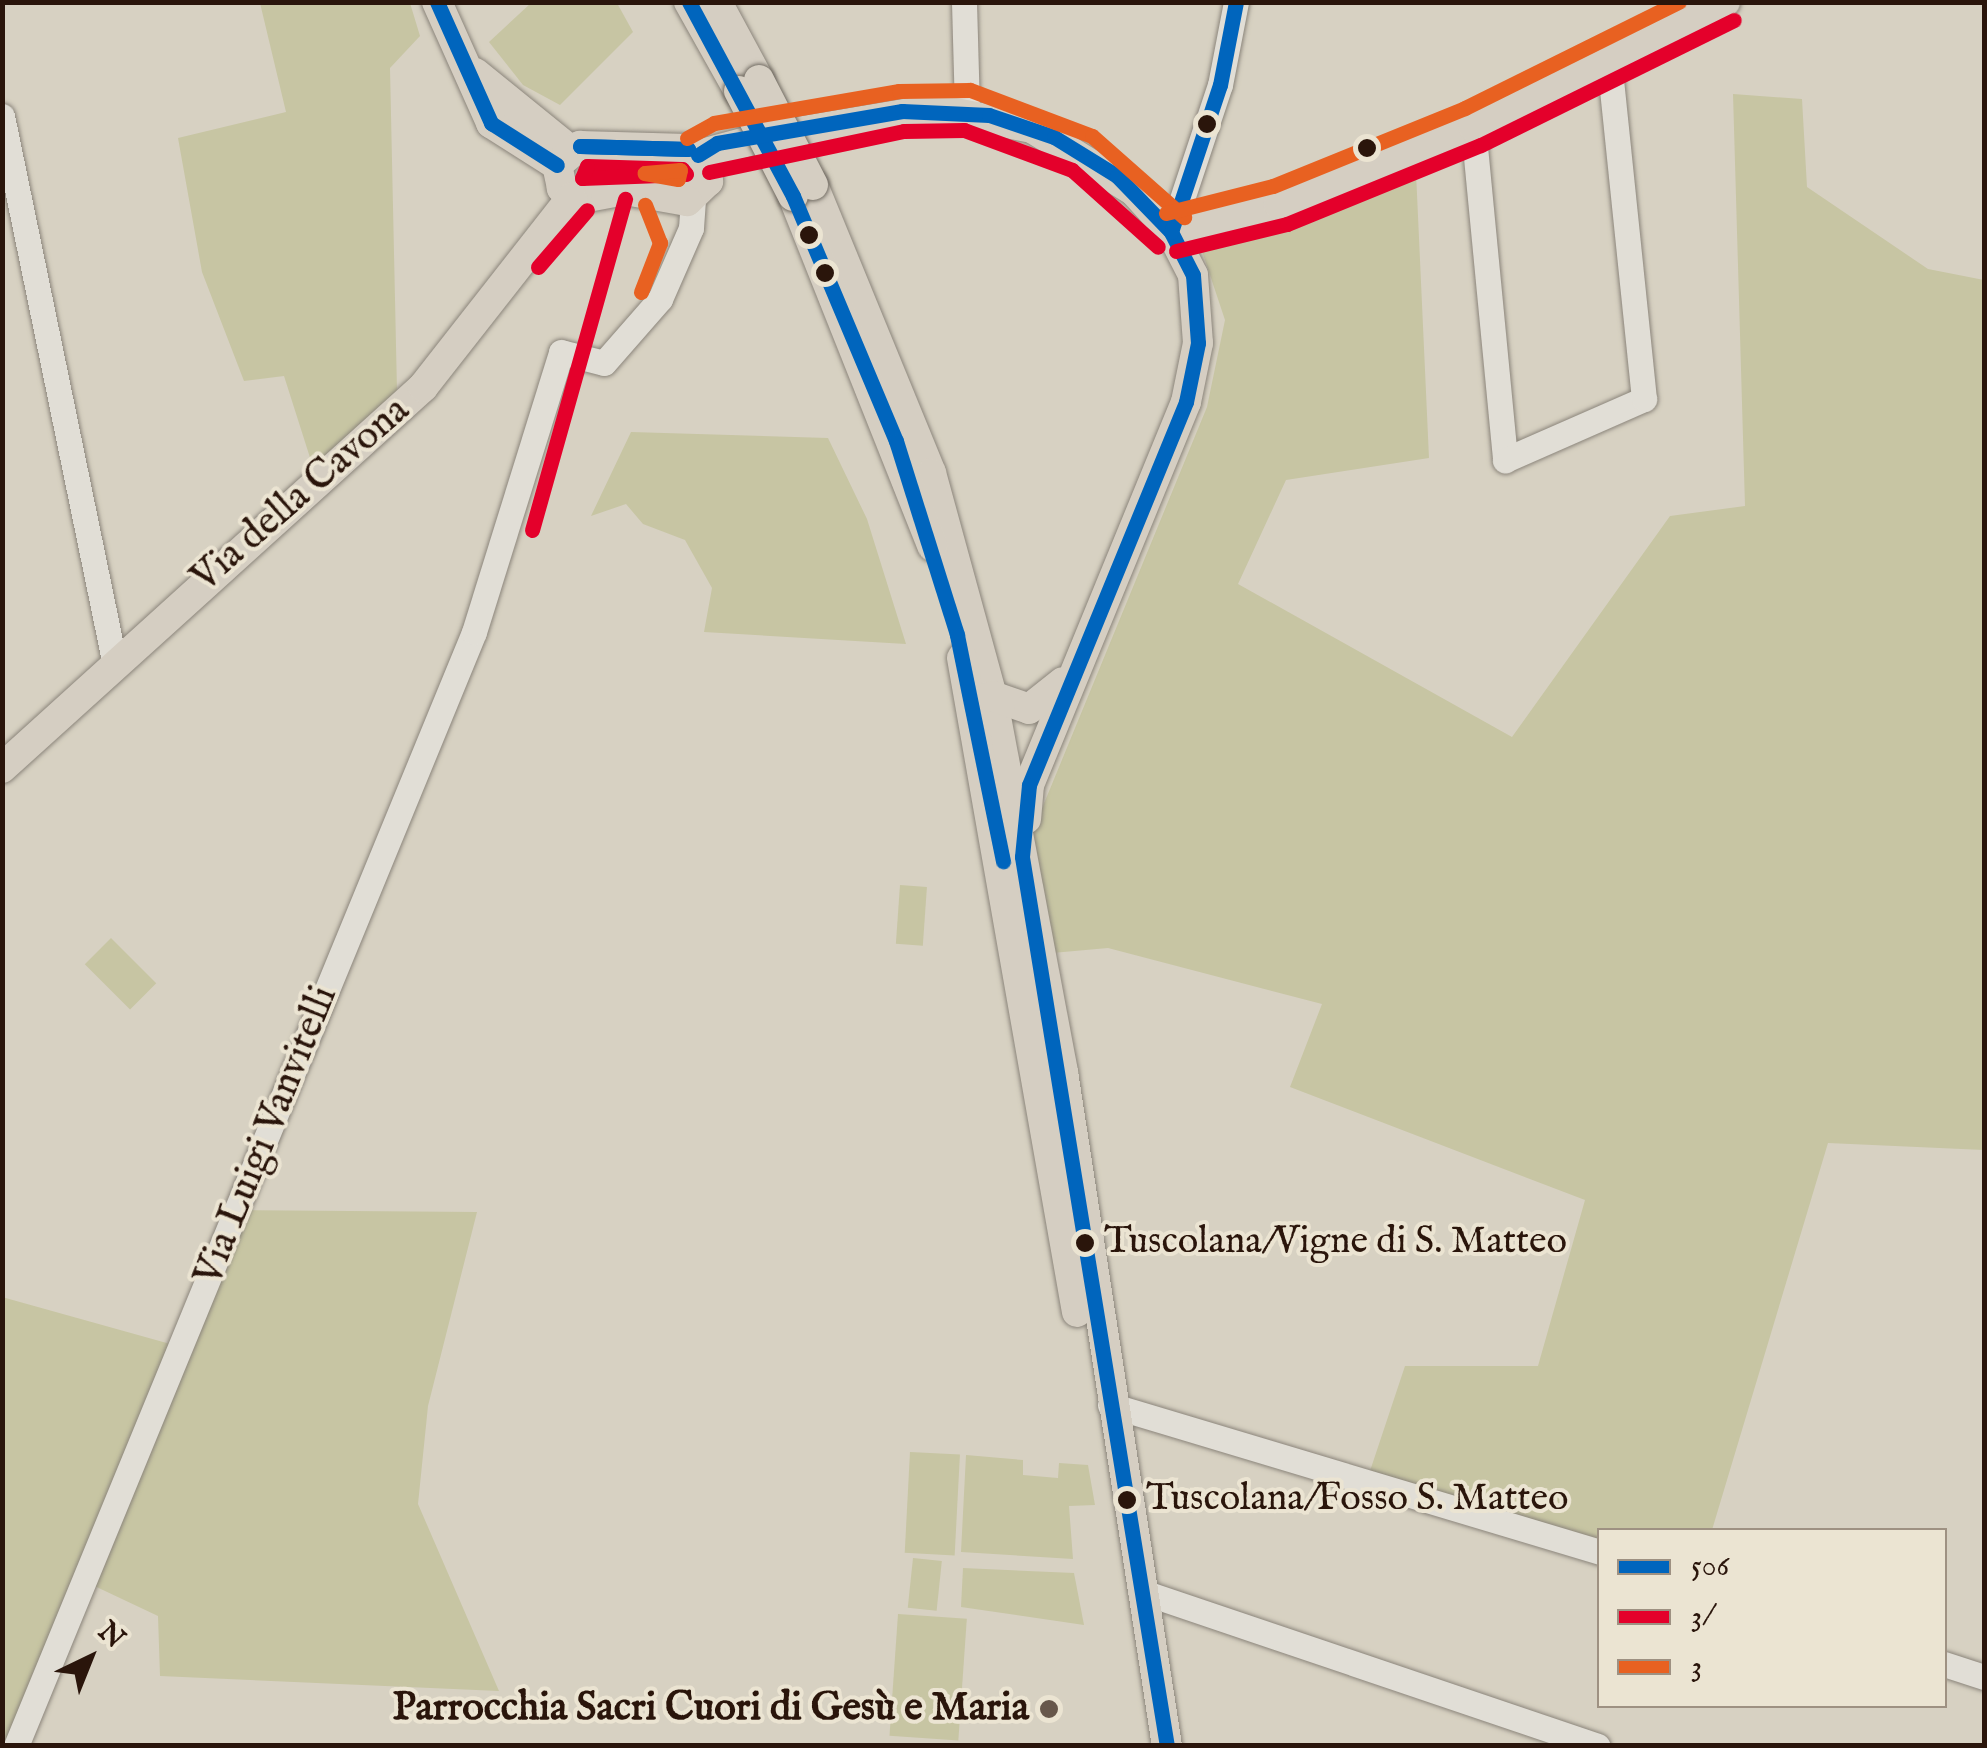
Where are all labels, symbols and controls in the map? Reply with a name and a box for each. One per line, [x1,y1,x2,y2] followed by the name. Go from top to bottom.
[1197,114,1217,134] unlabelled marker
[1357,138,1377,158] unlabelled marker
[799,225,819,245] unlabelled marker
[815,263,835,283] unlabelled marker
[182,387,420,603] street label: Via della Cavona
[185,979,349,1293] street label: Via Luigi Vanvitelli
[1104,1220,1567,1266] place label: Tuscolana/Vigne di S. Matteo
[1075,1233,1095,1253] marker: Tuscolana/Vigne di S. Matteo
[1146,1477,1568,1523] place label: Tuscolana/Fosso S. Matteo
[1117,1490,1137,1510] marker: Tuscolana/Fosso S. Matteo
[1597,1528,1947,1708] legend
[1691,1548,1729,1586] text: 506
[1691,1598,1712,1636] text: 3/
[40,1608,140,1708] north arrow
[90,1615,132,1657] text: N
[1691,1648,1702,1686] text: 3
[393,1685,1029,1733] place label: Parrocchia Sacri Cuori di Gesù e Maria
[1038,1698,1060,1720] marker: Parrocchia Sacri Cuori di Gesù e Maria

